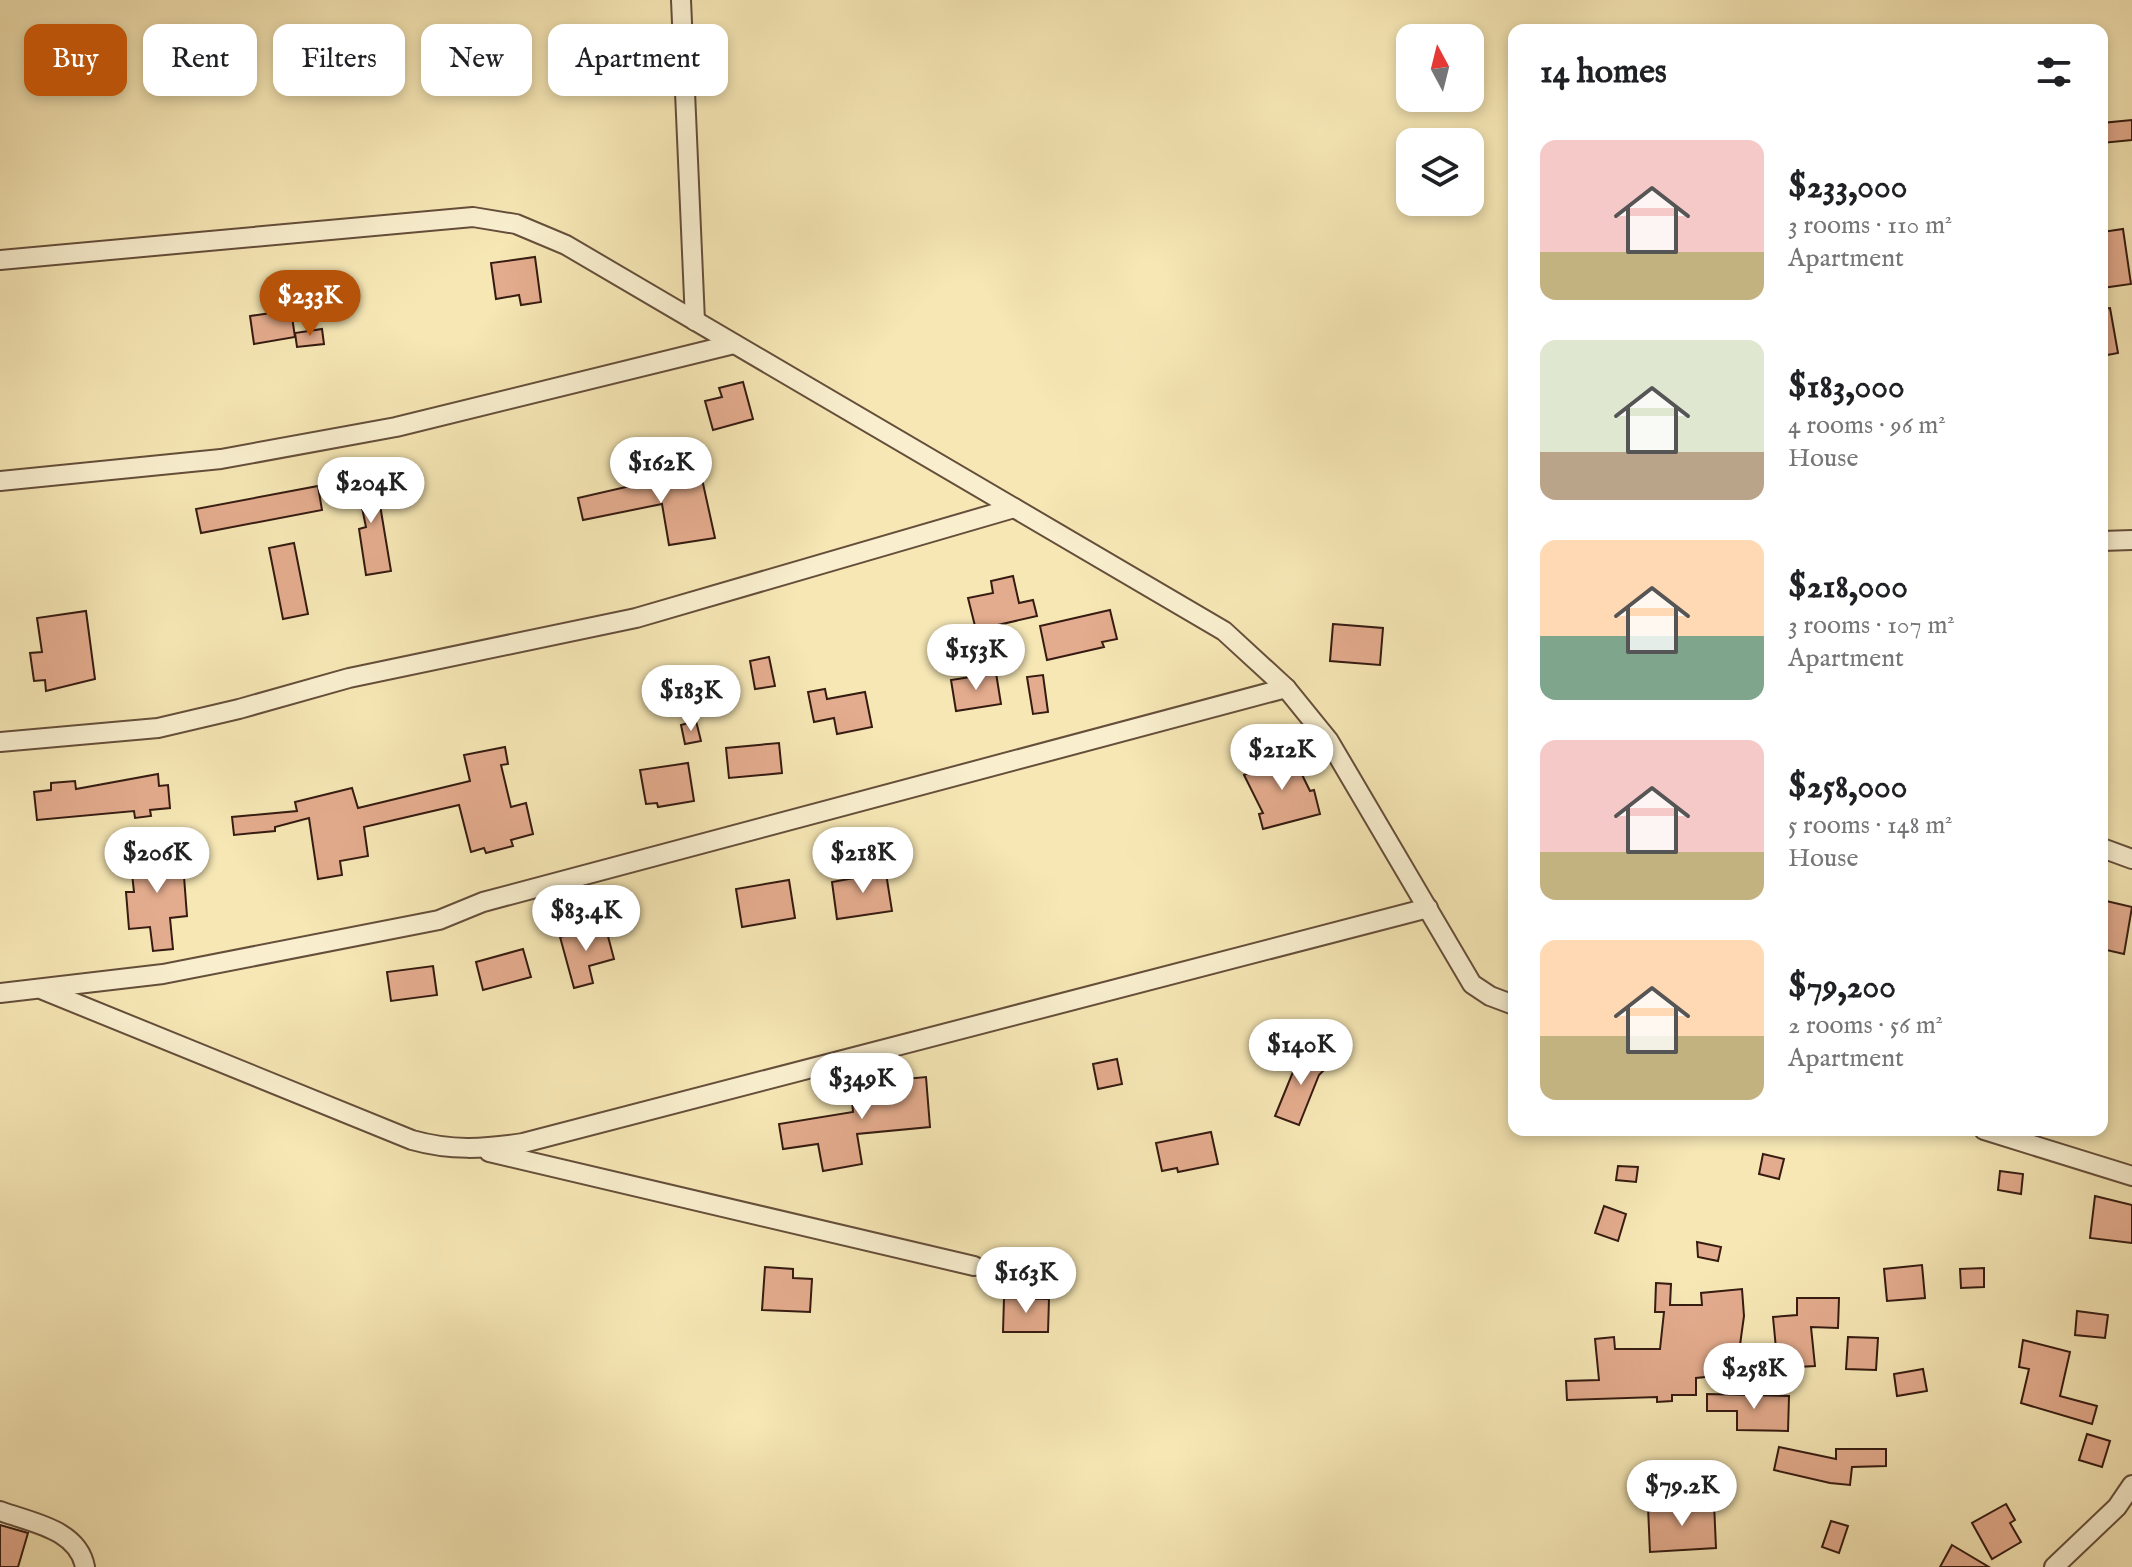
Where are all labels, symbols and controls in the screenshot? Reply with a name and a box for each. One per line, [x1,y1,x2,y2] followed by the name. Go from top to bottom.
[24,24,127,96] chip: Buy
[143,24,257,96] chip: Rent
[273,24,405,96] chip: Filters
[421,24,532,96] chip: New
[548,24,728,96] chip: Apartment
[1396,24,1484,112] north arrow
[1396,24,1484,216] map controls
[2032,50,2076,94] icon: filters
[1540,51,1667,94] text: 14 homes
[1396,128,1484,216] button: layers
[1788,166,1907,209] text: $233,000
[1604,172,1700,268] icon: home
[1788,209,1952,242] text: 3 rooms · 110 m²
[1788,242,1904,275] text: Apartment
[254,270,366,338] pin: $233K
[278,279,342,312] text: $233K
[1788,366,1905,409] text: $183,000
[1604,372,1700,468] icon: home
[1788,409,1946,442] text: 4 rooms · 96 m²
[605,437,717,505] pin: $162K
[1788,442,1858,475] text: House
[628,446,694,479] text: $162K
[315,457,427,525] pin: $204K
[336,466,406,499] text: $204K
[1788,566,1908,609] text: $218,000
[1604,572,1700,668] icon: home
[1788,609,1955,642] text: 3 rooms · 107 m²
[920,624,1032,692] pin: $153K
[945,633,1007,666] text: $153K
[1788,642,1904,675] text: Apartment
[635,665,747,733] pin: $183K
[660,674,722,707] text: $183K
[1226,724,1338,792] pin: $212K
[1248,733,1316,766] text: $212K
[1788,766,1907,809] text: $258,000
[1604,772,1700,868] icon: home
[1788,809,1953,842] text: 5 rooms · 148 m²
[101,827,213,895] pin: $206K
[807,827,919,895] pin: $218K
[122,836,192,869] text: $206K
[830,836,896,869] text: $218K
[1788,842,1858,875] text: House
[521,885,651,953] pin: $83.4K
[550,894,622,927] text: $83.4K
[1788,966,1896,1009] text: $79,200
[1604,972,1700,1068] icon: home
[1788,1009,1943,1042] text: 2 rooms · 56 m²
[1245,1019,1357,1087] pin: $140K
[1267,1028,1335,1061] text: $140K
[1788,1042,1904,1075] text: Apartment
[806,1053,918,1121] pin: $349K
[828,1062,896,1095] text: $349K
[970,1247,1082,1315] pin: $163K
[994,1256,1058,1289] text: $163K
[1698,1343,1810,1411] pin: $258K
[1722,1352,1786,1385] text: $258K
[1617,1460,1747,1528] pin: $79.2K
[1645,1469,1719,1502] text: $79.2K

